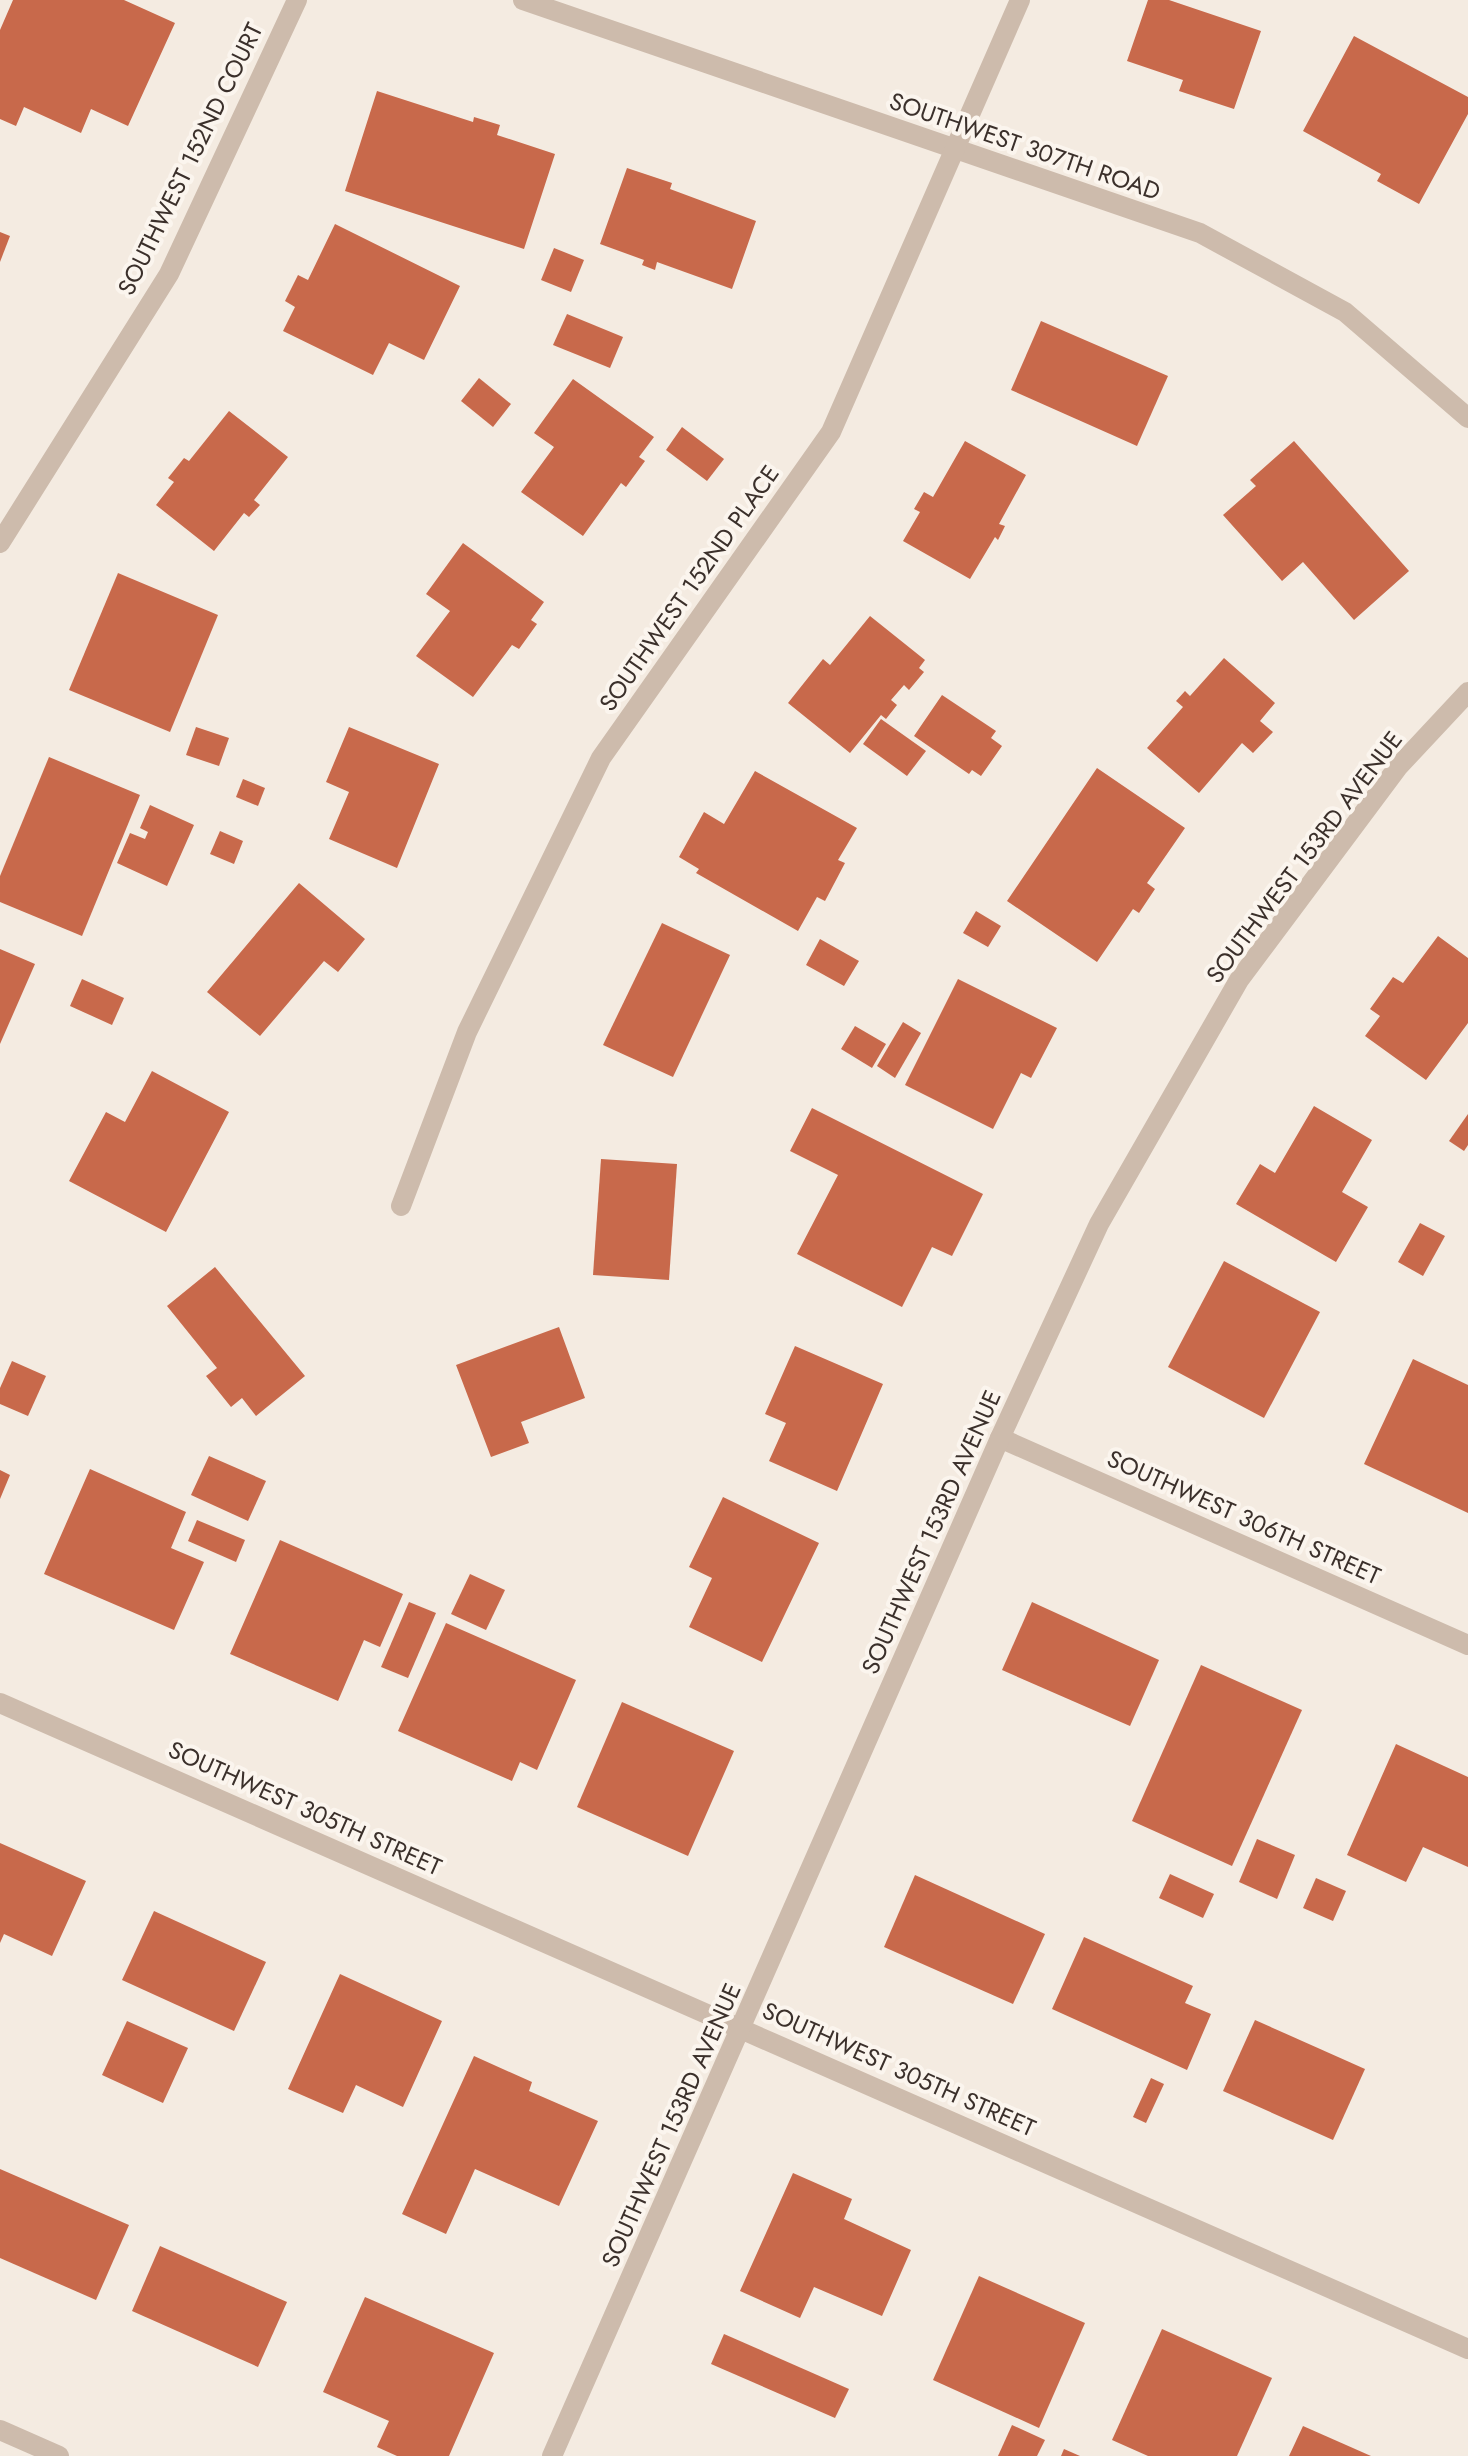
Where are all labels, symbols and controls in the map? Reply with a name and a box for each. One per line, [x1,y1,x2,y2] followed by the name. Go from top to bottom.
[109,17,271,301] street label: SOUTHWEST 152ND COURT
[885,83,1165,209] street label: SOUTHWEST 307TH ROAD
[590,458,788,718] street label: SOUTHWEST 152ND PLACE
[1197,724,1411,990] street label: SOUTHWEST 153RD AVENUE
[852,1384,1010,1680] street label: SOUTHWEST 153RD AVENUE
[1102,1441,1386,1593] street label: SOUTHWEST 306TH STREET
[163,1732,447,1884] street label: SOUTHWEST 305TH STREET
[592,1977,750,2273] street label: SOUTHWEST 153RD AVENUE
[757,1993,1041,2145] street label: SOUTHWEST 305TH STREET

